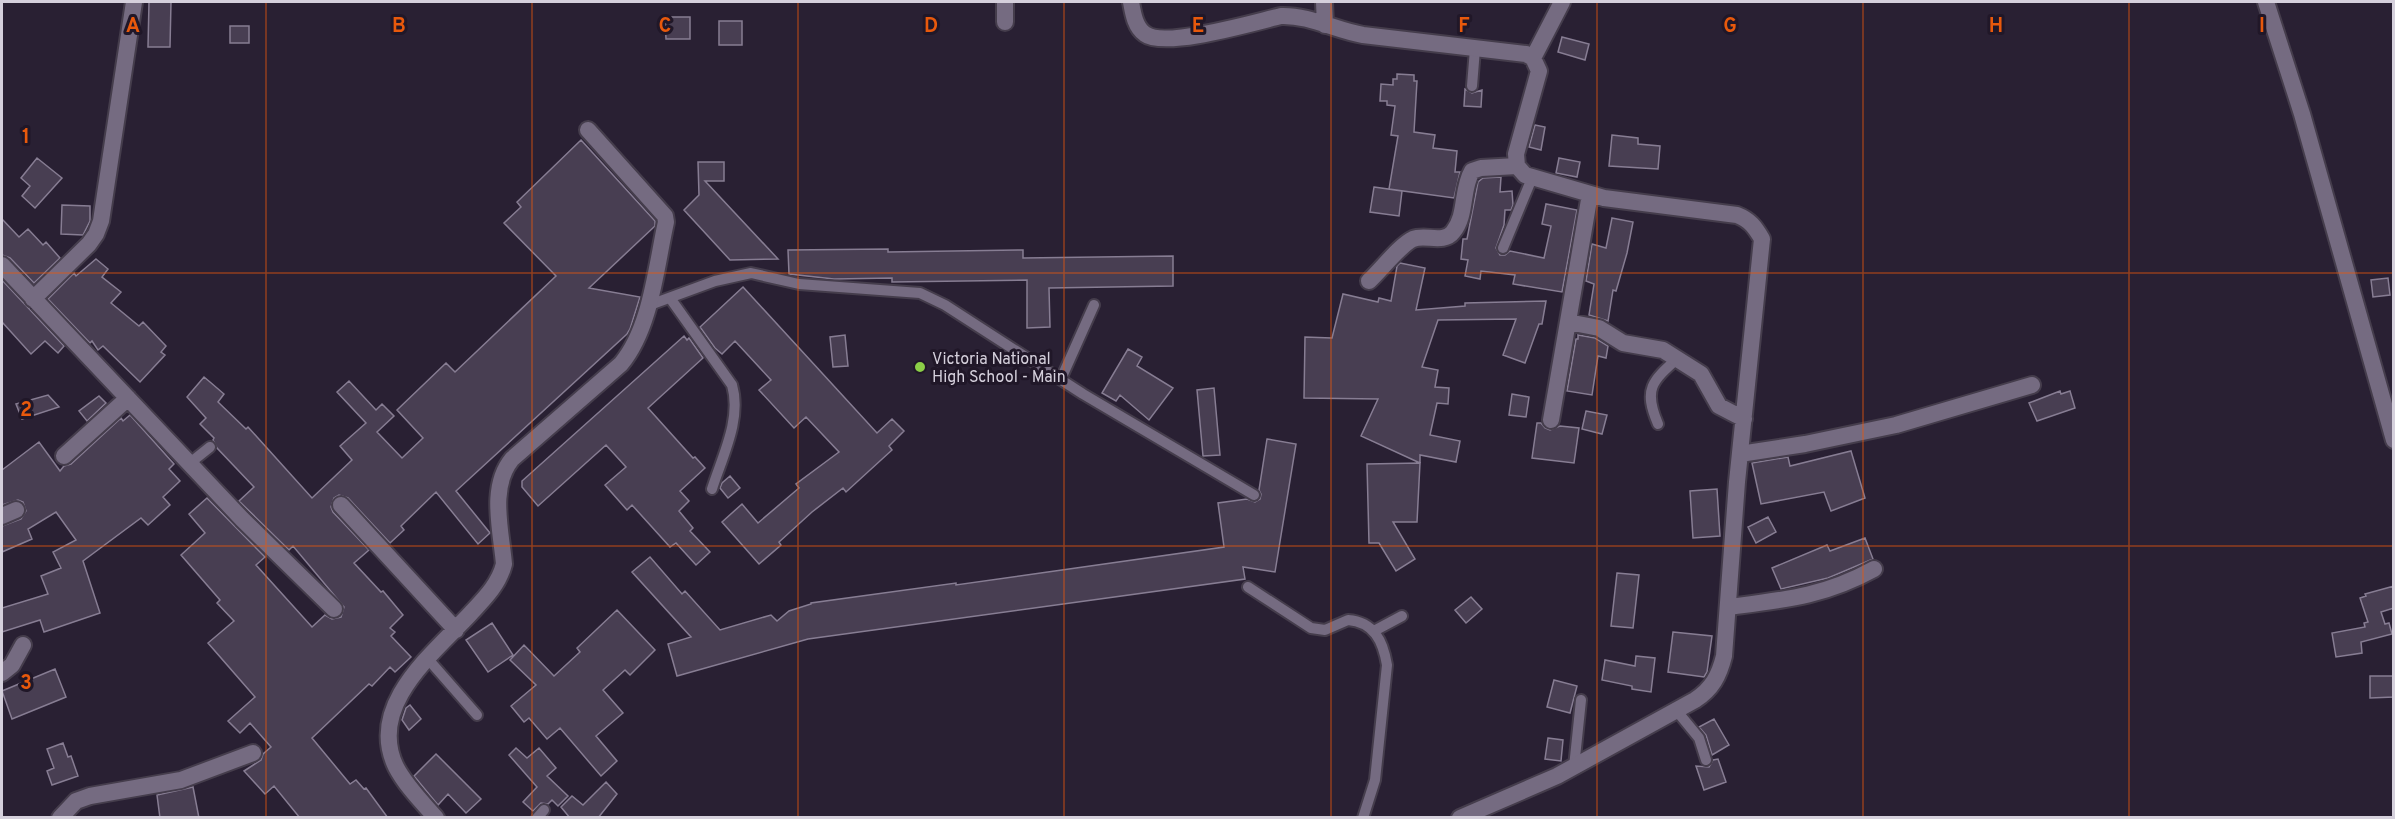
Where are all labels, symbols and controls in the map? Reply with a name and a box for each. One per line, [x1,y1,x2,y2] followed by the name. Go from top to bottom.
[126,14,140,40] text: A
[392,14,406,40] text: B
[659,14,671,40] text: C
[924,14,938,40] text: D
[1192,14,1204,40] text: E
[1458,14,1470,40] text: F
[1723,14,1737,40] text: G
[1989,14,2003,40] text: H
[2259,14,2265,40] text: I
[22,125,30,151] text: 1
[932,350,1066,388] place label: Victoria National High School - Main
[913,360,927,374] marker: Victoria National High School - Main
[20,398,32,424] text: 2
[20,671,32,697] text: 3

